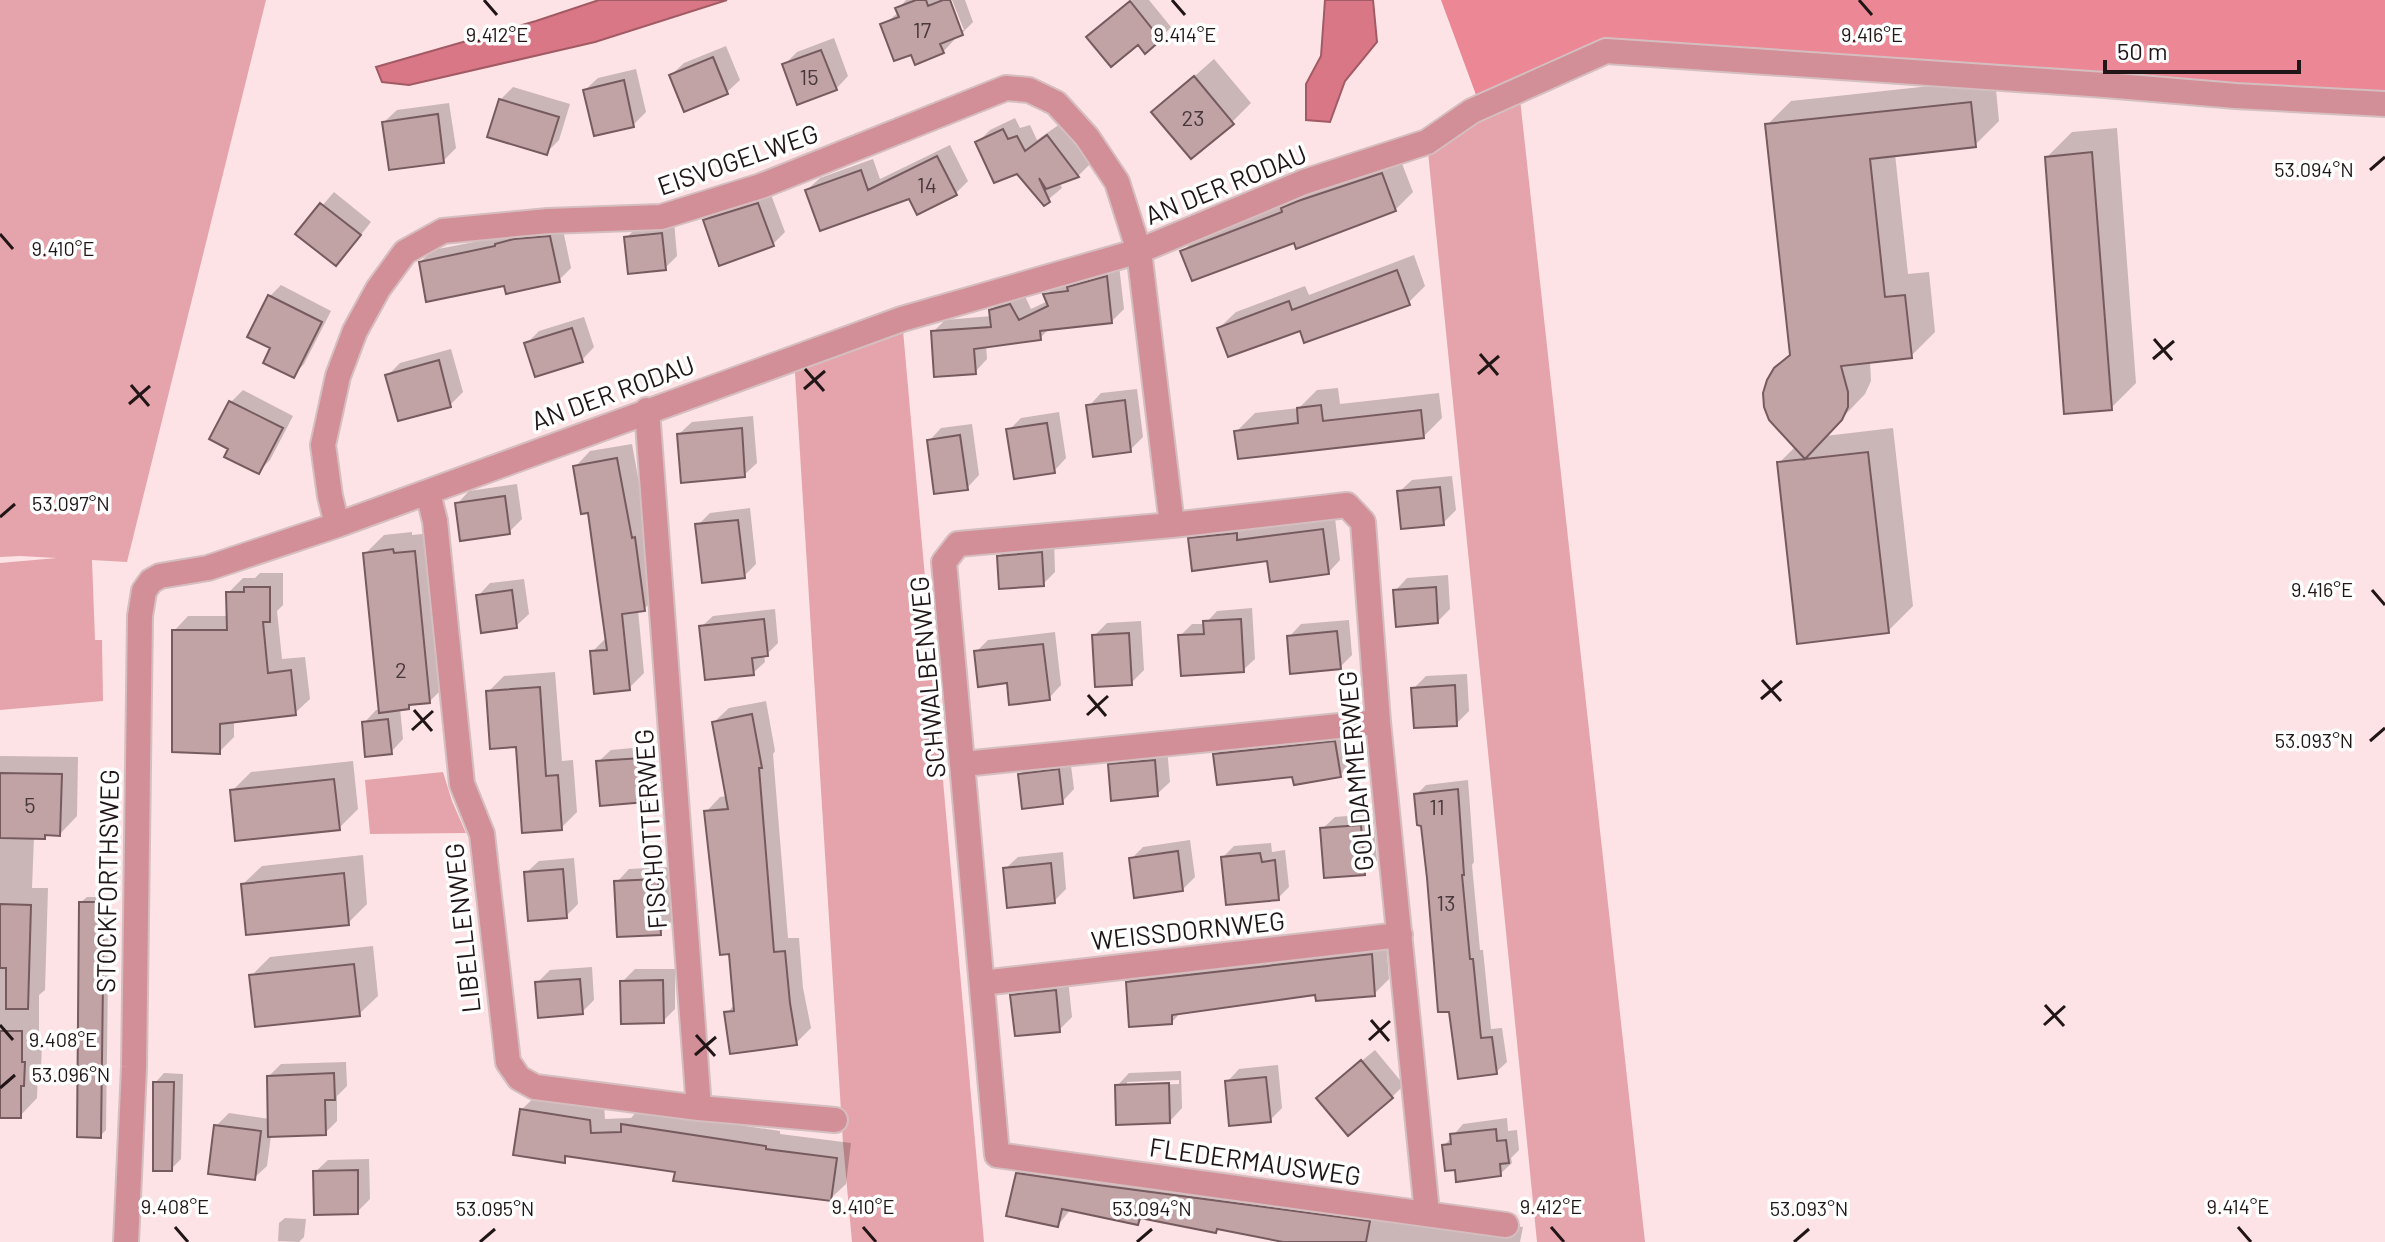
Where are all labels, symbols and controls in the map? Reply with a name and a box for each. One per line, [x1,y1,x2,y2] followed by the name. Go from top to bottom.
[913,16,931,42] house number: 17
[466,22,528,46] text: 9.412°E
[1154,22,1216,46] text: 9.414°E
[1841,22,1903,46] text: 9.416°E
[2105,24,2299,74] scale bar
[2117,36,2168,65] text: 50 m
[799,63,819,89] house number: 15
[1182,104,1205,130] house number: 23
[653,117,822,201] street label: EISVOGELWEG
[1140,137,1311,230] street label: AN DER RODAU
[2274,157,2354,181] text: 53.094°N
[917,171,937,197] house number: 14
[31,236,95,260] text: 9.410°E
[527,348,698,435] street label: AN DER RODAU
[32,491,110,515] text: 53.097°N
[902,575,951,779] street label: SCHWALBENWEG
[2291,577,2353,601] text: 9.416°E
[395,656,407,682] house number: 2
[1330,670,1379,873] street label: GOLDAMMERWEG
[627,728,672,930] street label: FISCHOTTERWEG
[2275,728,2353,752] text: 53.093°N
[89,769,124,993] street label: STOCKFORTHSWEG
[24,791,36,817] house number: 5
[1429,793,1445,819] house number: 11
[437,842,486,1015] street label: LIBELLENWEG
[1436,889,1456,915] house number: 13
[1089,904,1286,955] street label: WEISSDORNWEG
[29,1027,97,1051] text: 9.408°E
[32,1062,110,1086] text: 53.096°N
[1148,1130,1363,1191] street label: FLEDERMAUSWEG
[141,1194,209,1218] text: 9.408°E
[831,1194,895,1218] text: 9.410°E
[1520,1194,1582,1218] text: 9.412°E
[2207,1194,2269,1218] text: 9.414°E
[456,1196,534,1220] text: 53.095°N
[1112,1196,1192,1220] text: 53.094°N
[1770,1196,1848,1220] text: 53.093°N

